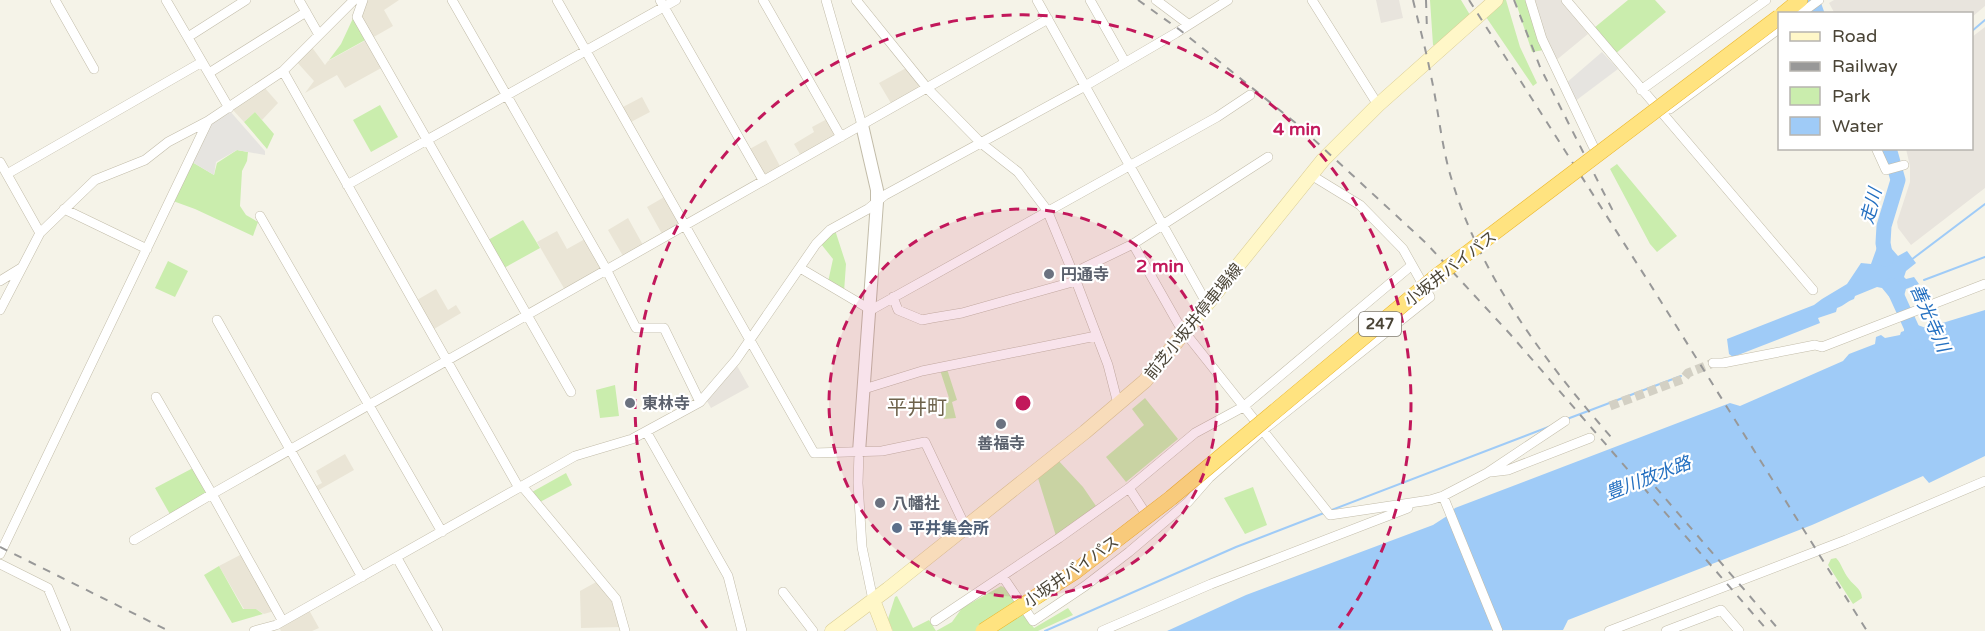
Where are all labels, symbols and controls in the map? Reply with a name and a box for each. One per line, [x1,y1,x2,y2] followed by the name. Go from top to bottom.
[1778,12,1973,150] legend
[1832,25,1877,47] text: Road
[1832,55,1898,77] text: Railway
[1832,85,1871,107] text: Park
[1832,115,1883,137] text: Water
[1273,118,1321,140] text: 4 min
[1856,184,1887,226] water label: 走川
[1400,227,1501,311] street label: 小坂井バイパス
[1136,255,1184,277] text: 2 min
[1141,259,1247,384] street label: 前芝小坂井停車場線
[1061,265,1109,285] place label: 円通寺
[1042,267,1056,281] marker: 円通寺
[1905,281,1956,357] water label: 善光寺川
[1359,312,1401,336] road number: 247
[1013,393,1033,413] centre of rings
[642,394,690,414] place label: 東林寺
[623,396,637,410] marker: 東林寺
[887,396,947,420] district label: 平井町
[994,417,1008,431] marker: 善福寺
[977,434,1025,454] place label: 善福寺
[1602,451,1696,504] water label: 豊川放水路
[892,494,940,514] place label: 八幡社
[873,496,887,510] marker: 八幡社
[909,519,989,539] place label: 平井集会所
[890,521,904,535] marker: 平井集会所
[1020,532,1123,612] street label: 小坂井バイパス

